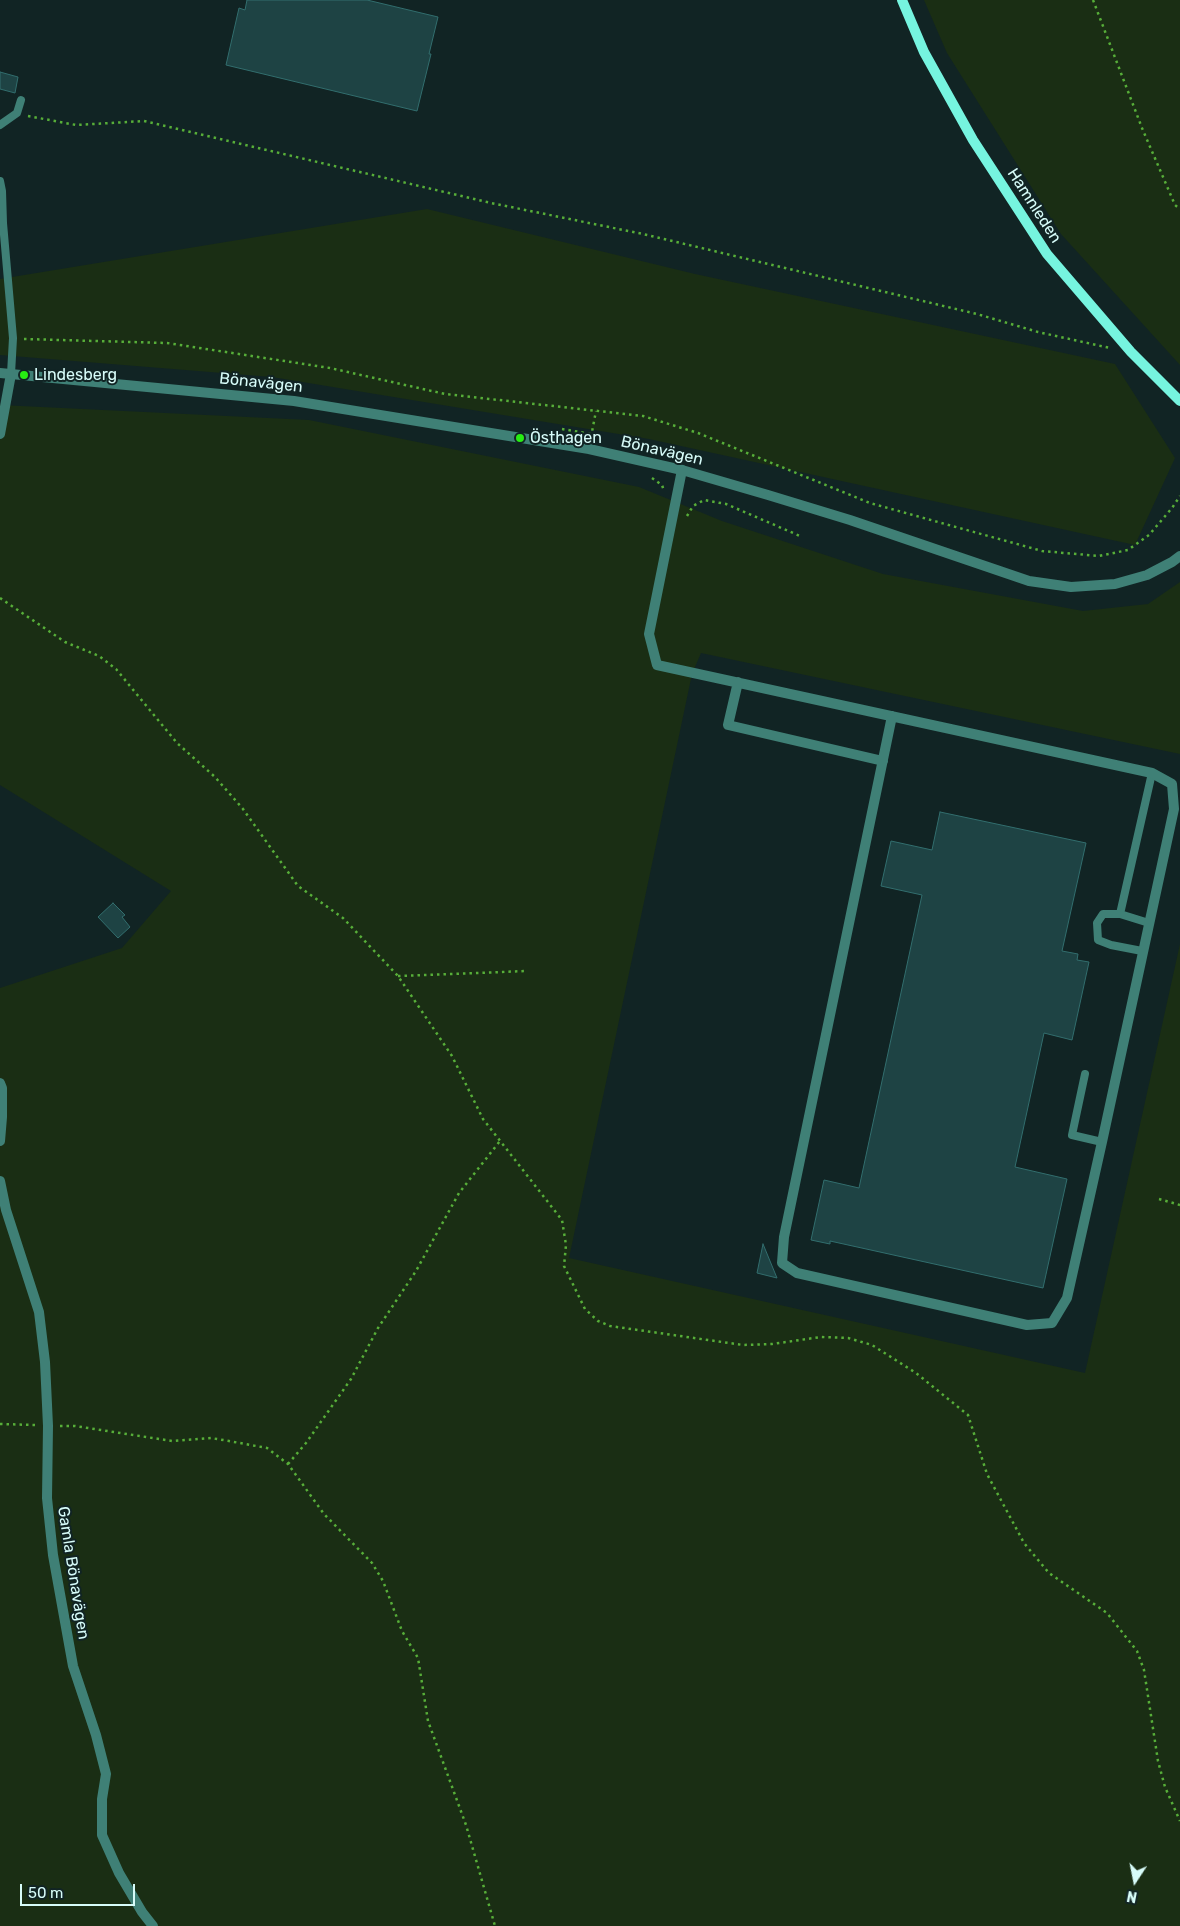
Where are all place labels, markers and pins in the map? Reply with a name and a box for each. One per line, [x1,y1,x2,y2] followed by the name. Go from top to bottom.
[34,365,117,385] place label: Lindesberg
[18,369,30,381] marker: Lindesberg
[530,428,602,448] place label: Östhagen
[514,432,526,444] marker: Östhagen

